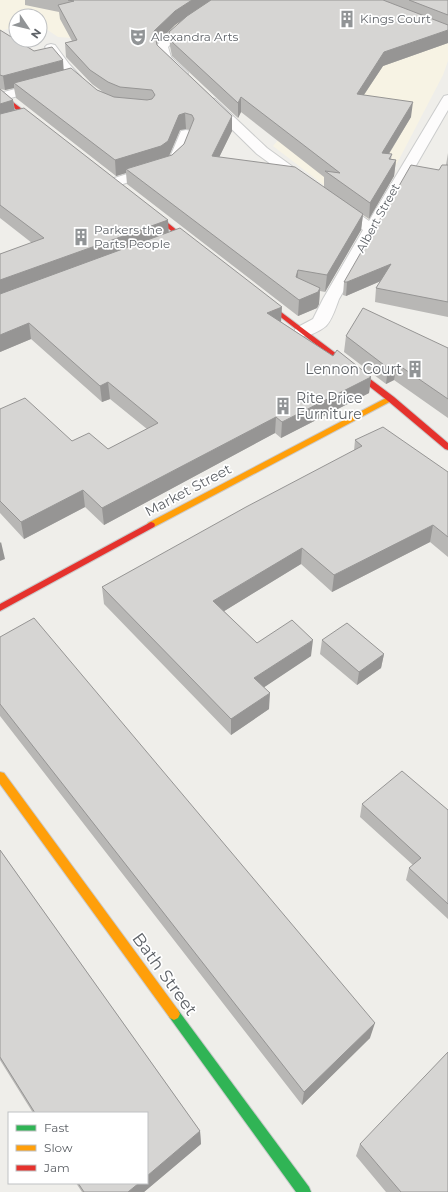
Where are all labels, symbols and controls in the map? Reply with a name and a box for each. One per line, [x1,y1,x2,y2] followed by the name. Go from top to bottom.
[8,8,48,48] north arrow
[337,9,357,29] building icon: Kings Court
[360,11,431,26] place label: Kings Court
[28,26,44,41] text: N
[128,27,148,47] theatre icon: Alexandra Arts
[151,29,239,44] place label: Alexandra Arts
[352,181,403,255] street label: Albert Street
[94,222,170,251] place label: Parkers the Parts People
[71,227,91,247] building icon: Parkers the Parts People
[405,359,425,379] building icon: Lennon Court
[305,360,402,378] place label: Lennon Court
[296,389,363,423] place label: Rite Price Furniture
[273,396,293,416] building icon: Rite Price Furniture
[142,460,235,520] street label: Market Street
[128,929,202,1019] street label: Bath Street
[8,1112,148,1184] legend
[44,1120,69,1135] text: Fast
[44,1140,73,1155] text: Slow
[43,1160,70,1175] text: Jam

